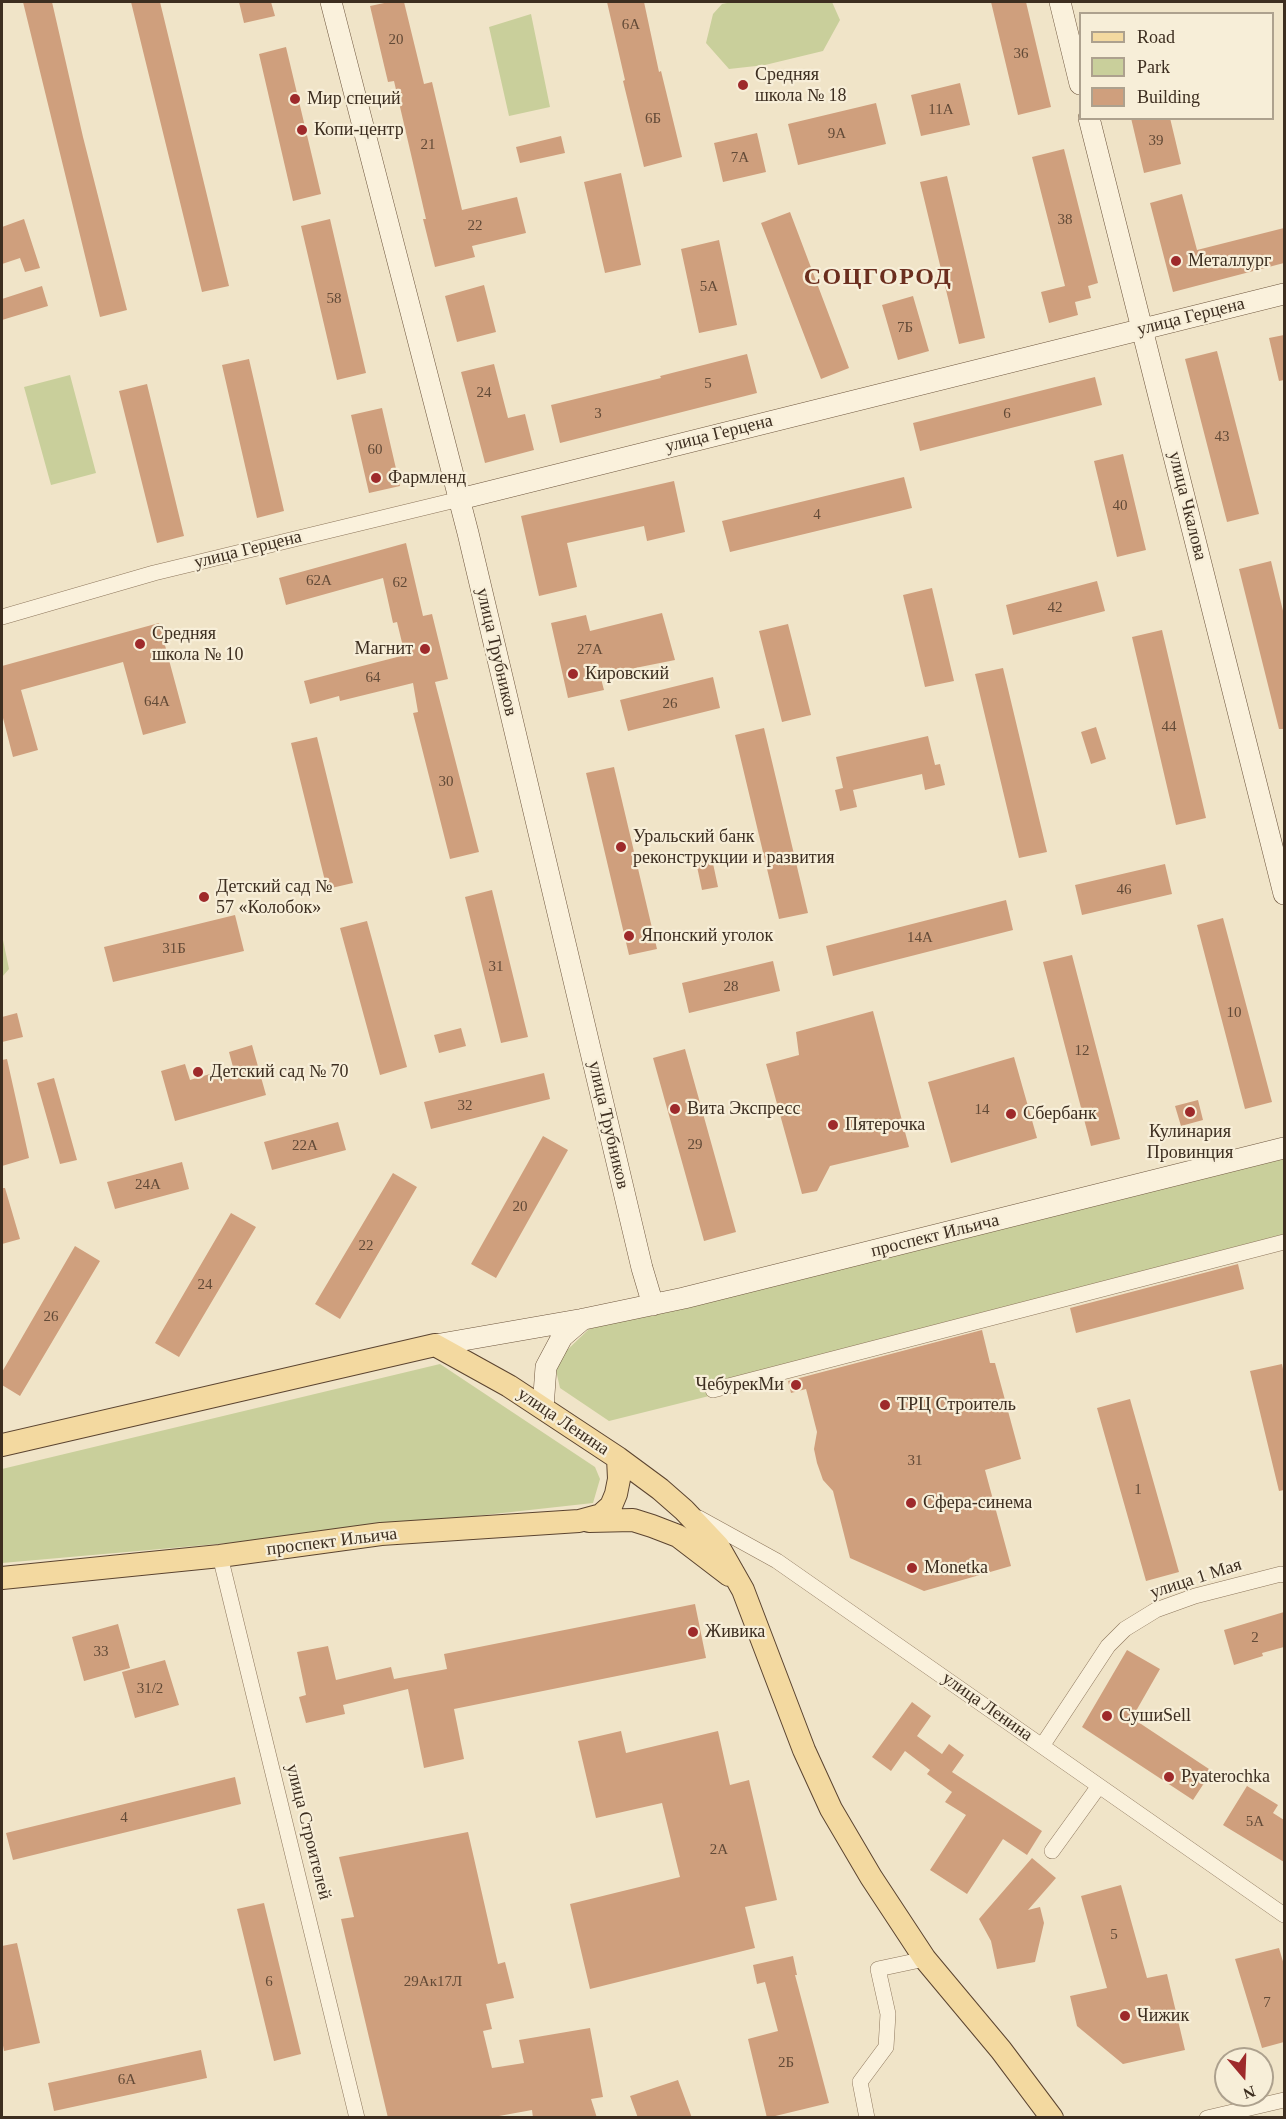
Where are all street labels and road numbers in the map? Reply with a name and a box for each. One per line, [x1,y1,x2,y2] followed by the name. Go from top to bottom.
[1135,293,1247,341] street label: улица Герцена
[663,410,775,458] street label: улица Герцена
[1163,449,1211,563] street label: улица Чкалова
[192,526,304,574] street label: улица Герцена
[471,586,521,718] street label: улица Трубников
[583,1059,633,1191] street label: улица Трубников
[869,1210,1001,1262] street label: проспект Ильича
[513,1383,613,1461] street label: улица Ленина
[265,1523,399,1561] street label: проспект Ильича
[1148,1554,1244,1604] street label: улица 1 Мая
[937,1668,1037,1746] street label: улица Ленина
[281,1762,335,1902] street label: улица Строителей

